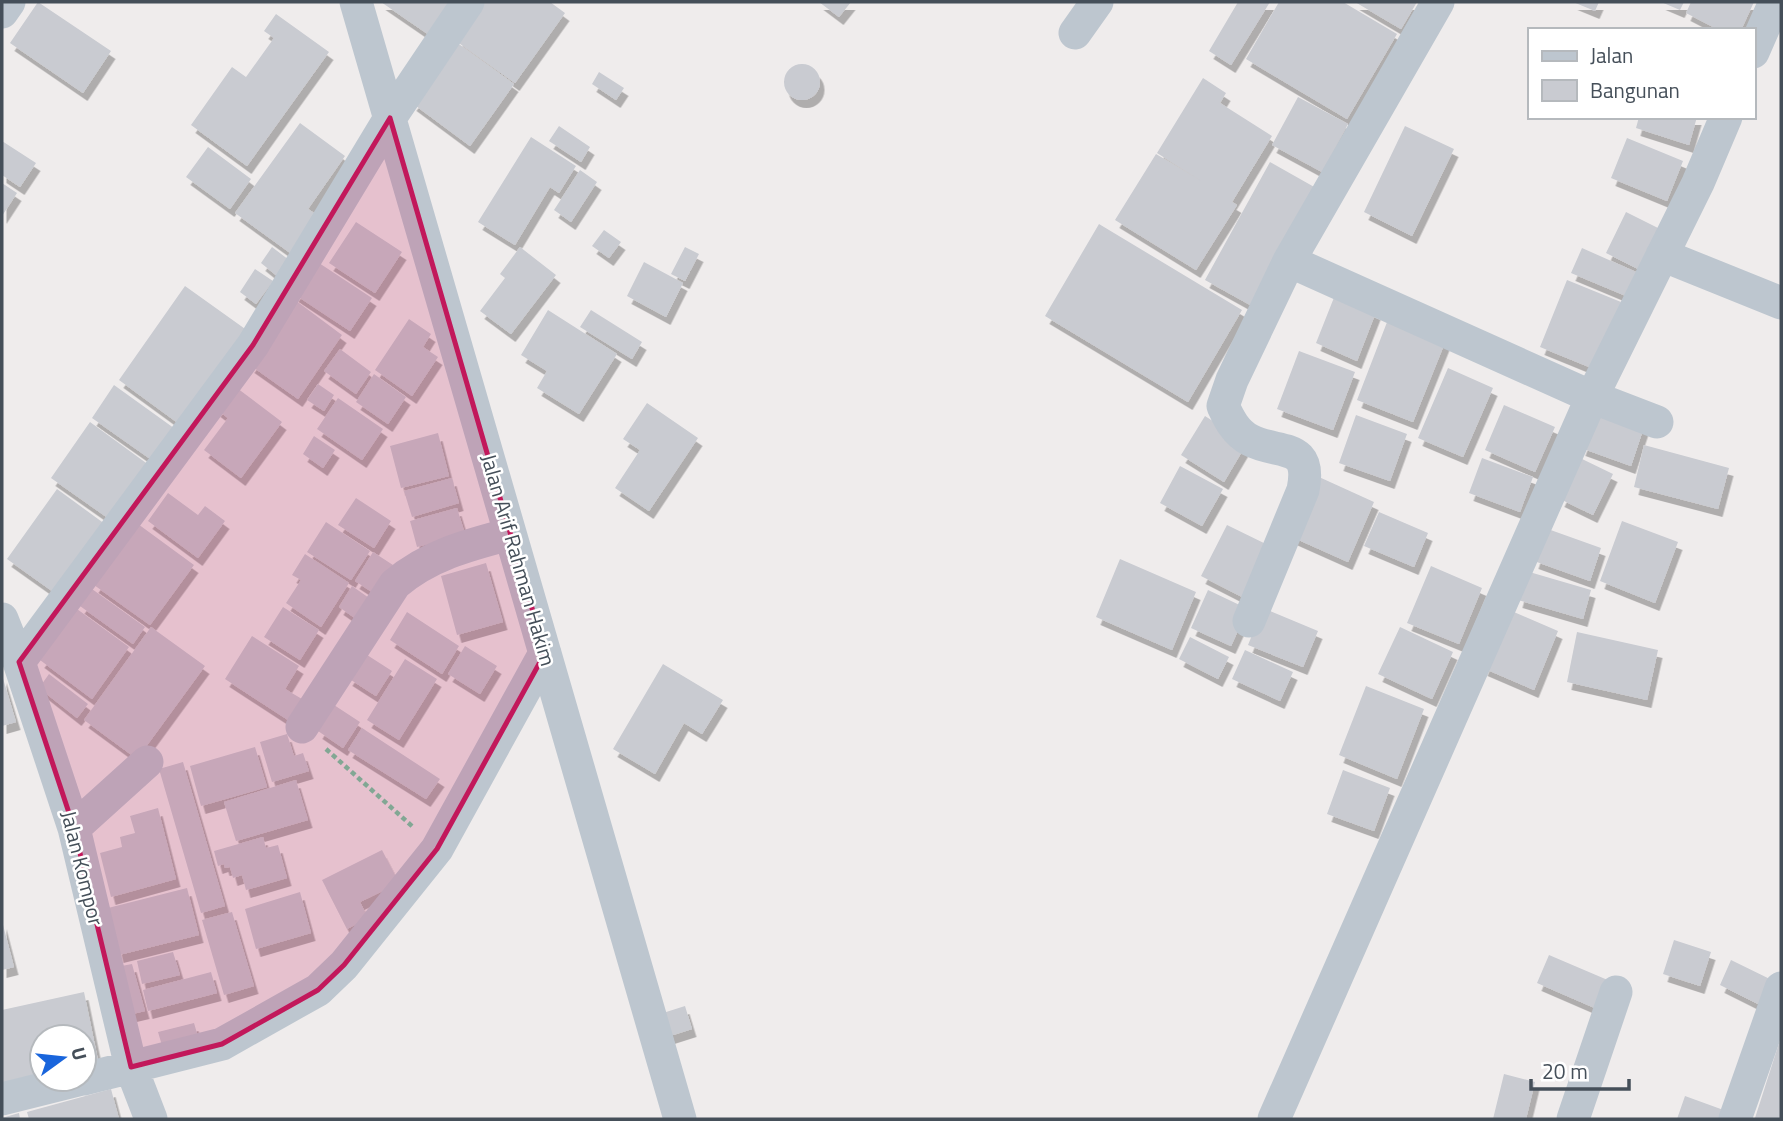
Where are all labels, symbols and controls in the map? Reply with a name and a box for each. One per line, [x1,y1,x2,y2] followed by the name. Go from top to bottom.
[1528,28,1755,119] legend
[1590,39,1633,71] text: Jalan
[1590,74,1680,106] text: Bangunan
[473,450,565,670] street label: Jalan Arif Rahman Hakim
[53,807,113,929] street label: Jalan Kompor
[28,1023,98,1093] north arrow
[64,1044,96,1063] text: U
[1531,1048,1629,1092] scale bar
[1542,1055,1588,1087] text: 20 m

